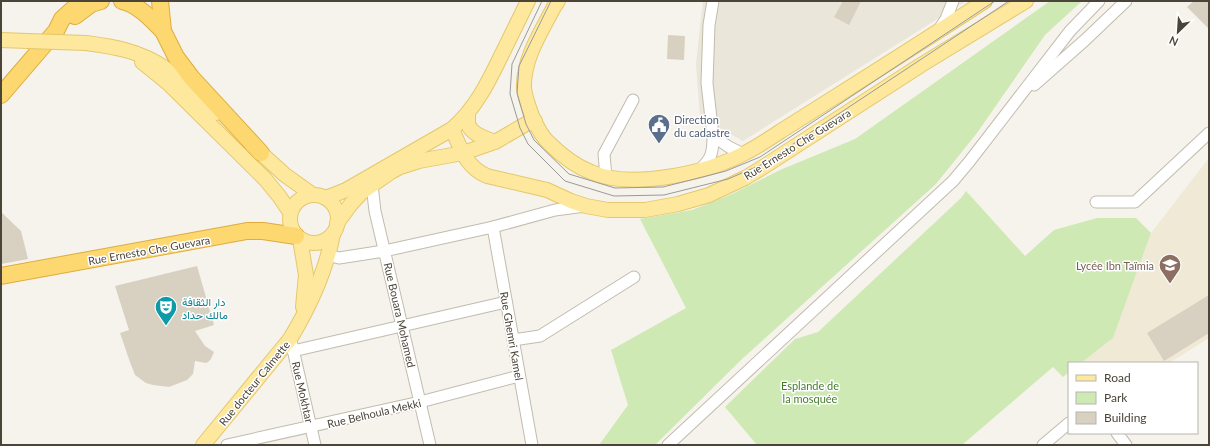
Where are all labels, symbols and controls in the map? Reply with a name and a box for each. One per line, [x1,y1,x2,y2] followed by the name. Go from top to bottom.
[1158,12,1198,52] north arrow
[1167,34,1180,49] text: N
[741,106,853,182] street label: Rue Ernesto Che Guevara
[646,112,672,145] public building icon: Direction du cadastre
[674,113,730,139] place label: Direction du cadastre
[87,233,211,267] street label: Rue Ernesto Che Guevara
[1157,252,1183,285] school or university icon: Lycée Ibn Taïmia
[1076,259,1154,272] place label: Lycée Ibn Taïmia
[382,261,418,369] street label: Rue Bouara Mohamed
[498,291,526,381] street label: Rue Ghemri Kamel
[153,294,179,327] theatre icon: دار الثقافة مالك حداد
[182,295,228,321] place label: دار الثقافة مالك حداد
[216,338,292,428] street label: Rue docteur Calmette
[290,360,316,424] street label: Rue Mokhtar
[1068,362,1198,434] legend
[1104,370,1131,385] text: Road
[781,379,839,405] park label: Esplande de la mosquée
[1104,390,1128,405] text: Park
[326,396,423,430] street label: Rue Belhoula Mekki
[1104,410,1147,425] text: Building

